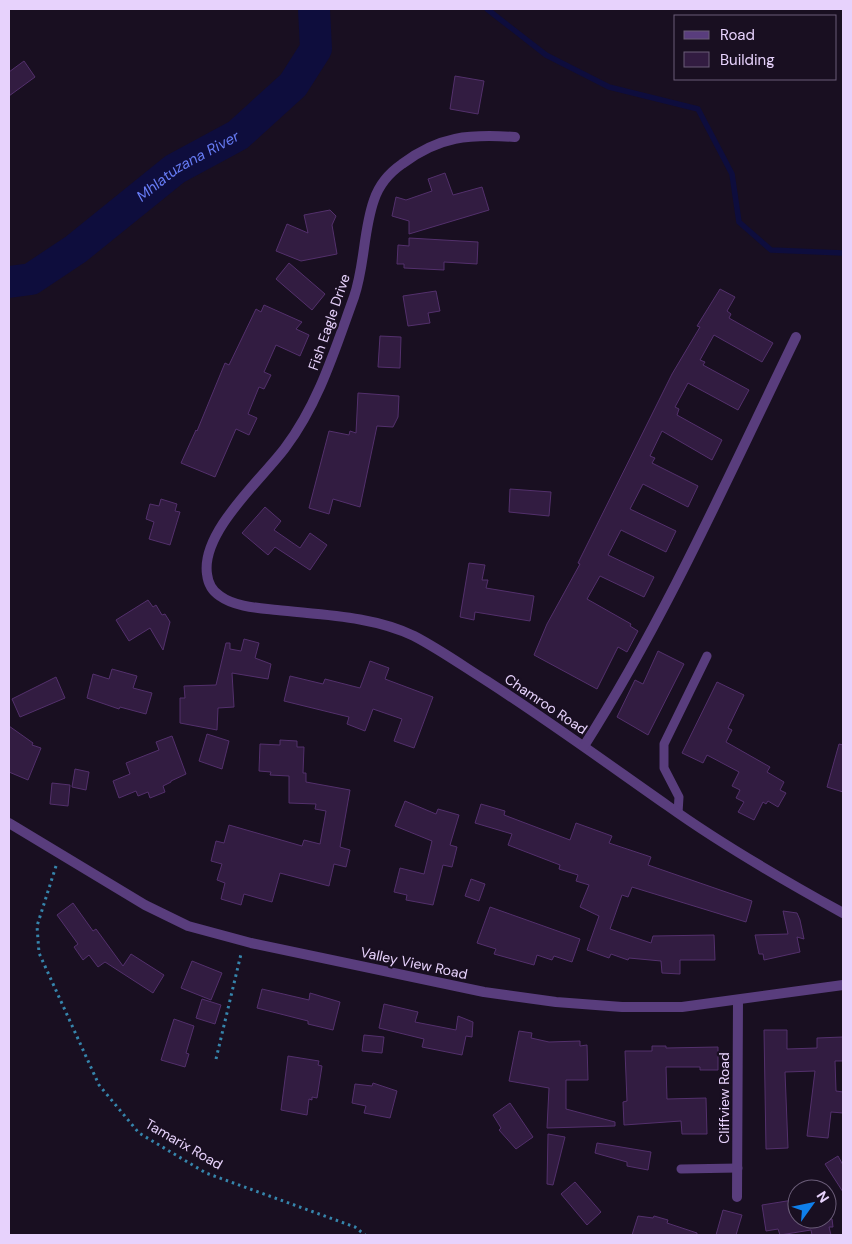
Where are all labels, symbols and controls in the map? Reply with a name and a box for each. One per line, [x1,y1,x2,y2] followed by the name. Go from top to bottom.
[674,15,837,80] legend
[720,25,755,45] text: Road
[720,50,775,70] text: Building
[132,126,243,206] water label: Mhlatuzana River
[304,271,354,373] street label: Fish Eagle Drive
[501,670,591,738] street label: Chamroo Road
[359,943,469,983] street label: Valley View Road
[715,1052,733,1144] street label: Cliffview Road
[142,1115,226,1173] street label: Tamarix Road
[787,1179,837,1229] north arrow
[813,1188,833,1206] text: N

